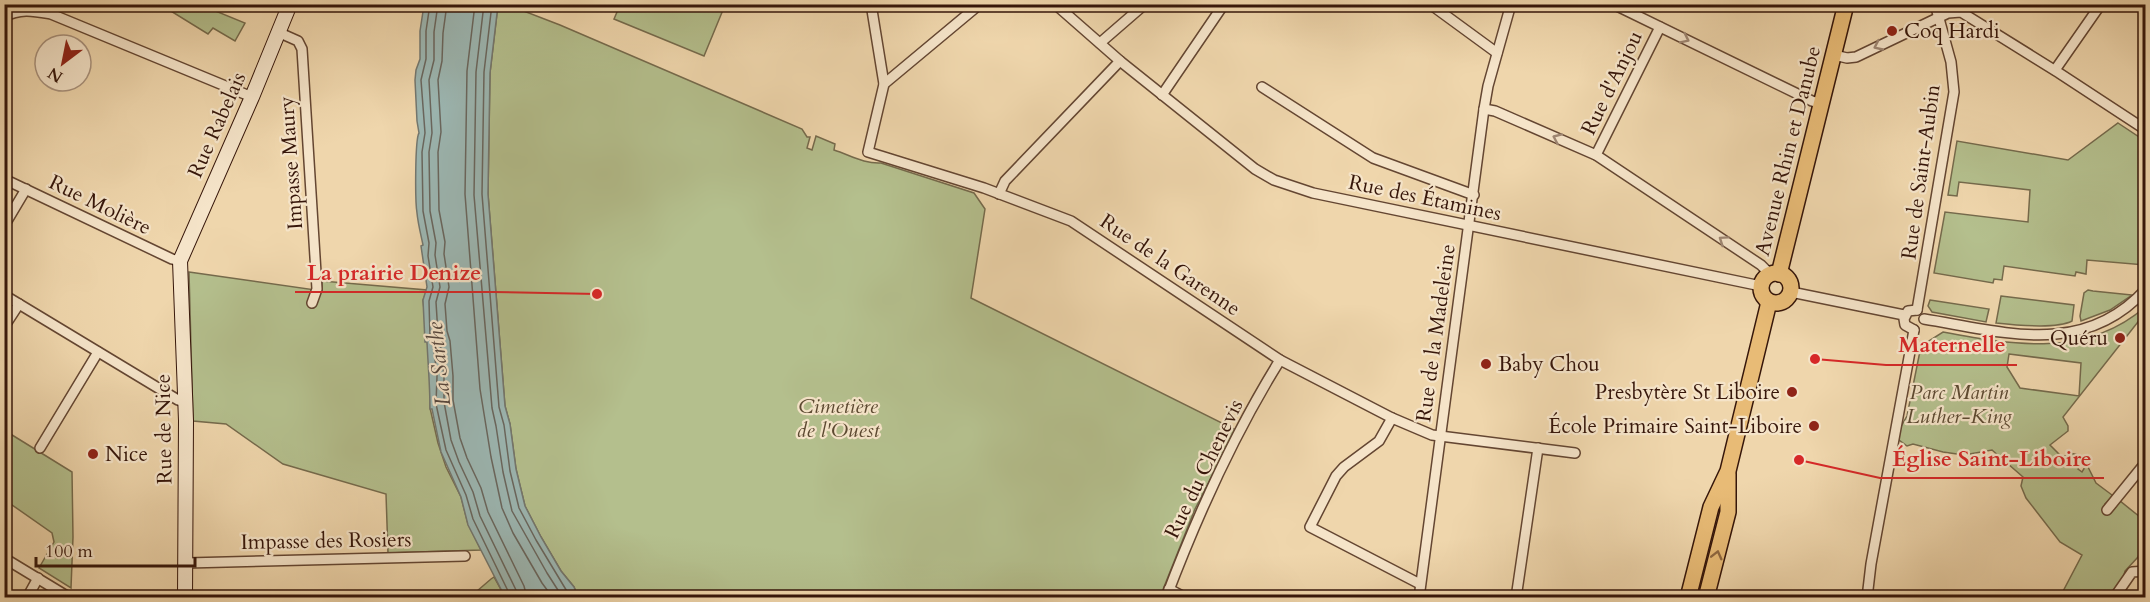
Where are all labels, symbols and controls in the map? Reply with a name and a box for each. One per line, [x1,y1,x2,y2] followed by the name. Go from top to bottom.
[1904,17,2000,46] place label: Coq Hardi
[1885,24,1899,38] marker: Coq Hardi
[1574,26,1650,140] street label: Rue d'Anjou
[1678,32,1689,44] one-way arrow
[33,33,93,93] north arrow
[1874,39,1885,51] one-way arrow
[1748,43,1828,259] street label: Avenue Rhin et Danube
[44,62,67,88] text: N
[181,67,253,183] street label: Rue Rabelais
[1894,82,1948,261] street label: Rue de Saint-Aubin
[272,95,310,231] street label: Impasse Maury
[1553,133,1564,145] one-way arrow
[44,168,156,242] street label: Rue Molière
[1346,168,1504,228] street label: Rue des Étamines
[1094,207,1246,323] street label: Rue de la Garenne
[1719,236,1730,247] one-way arrow
[1409,242,1463,424] street label: Rue de la Madeleine
[295,252,493,292] callout: La prairie Denize
[307,258,481,288] text: La prairie Denize
[420,320,458,407] water label: La Sarthe
[2050,324,2108,353] place label: Quéru
[1886,325,2017,365] callout: Maternelle
[1898,330,2006,360] text: Maternelle
[2113,331,2127,345] marker: Quéru
[1498,350,1600,379] place label: Baby Chou
[1479,357,1493,371] marker: Baby Chou
[149,373,179,485] street label: Rue de Nice
[1595,378,1780,407] place label: Presbytère St Liboire
[1906,378,2012,431] park label: Parc Martin Luther-King
[1785,385,1799,399] marker: Presbytère St Liboire
[796,392,881,445] park label: Cimetière de l'Ouest
[1158,394,1250,544] street label: Rue du Chenevis
[1548,412,1802,441] place label: École Primaire Saint-Liboire
[1807,419,1821,433] marker: École Primaire Saint-Liboire
[1880,438,2104,478] callout: Église Saint-Liboire
[105,440,148,469] place label: Nice
[1892,444,2092,474] text: Église Saint-Liboire
[86,447,100,461] marker: Nice
[240,525,412,557] street label: Impasse des Rosiers
[36,530,195,568] scale bar
[45,539,93,564] text: 100 m
[1709,550,1722,560] one-way arrow

